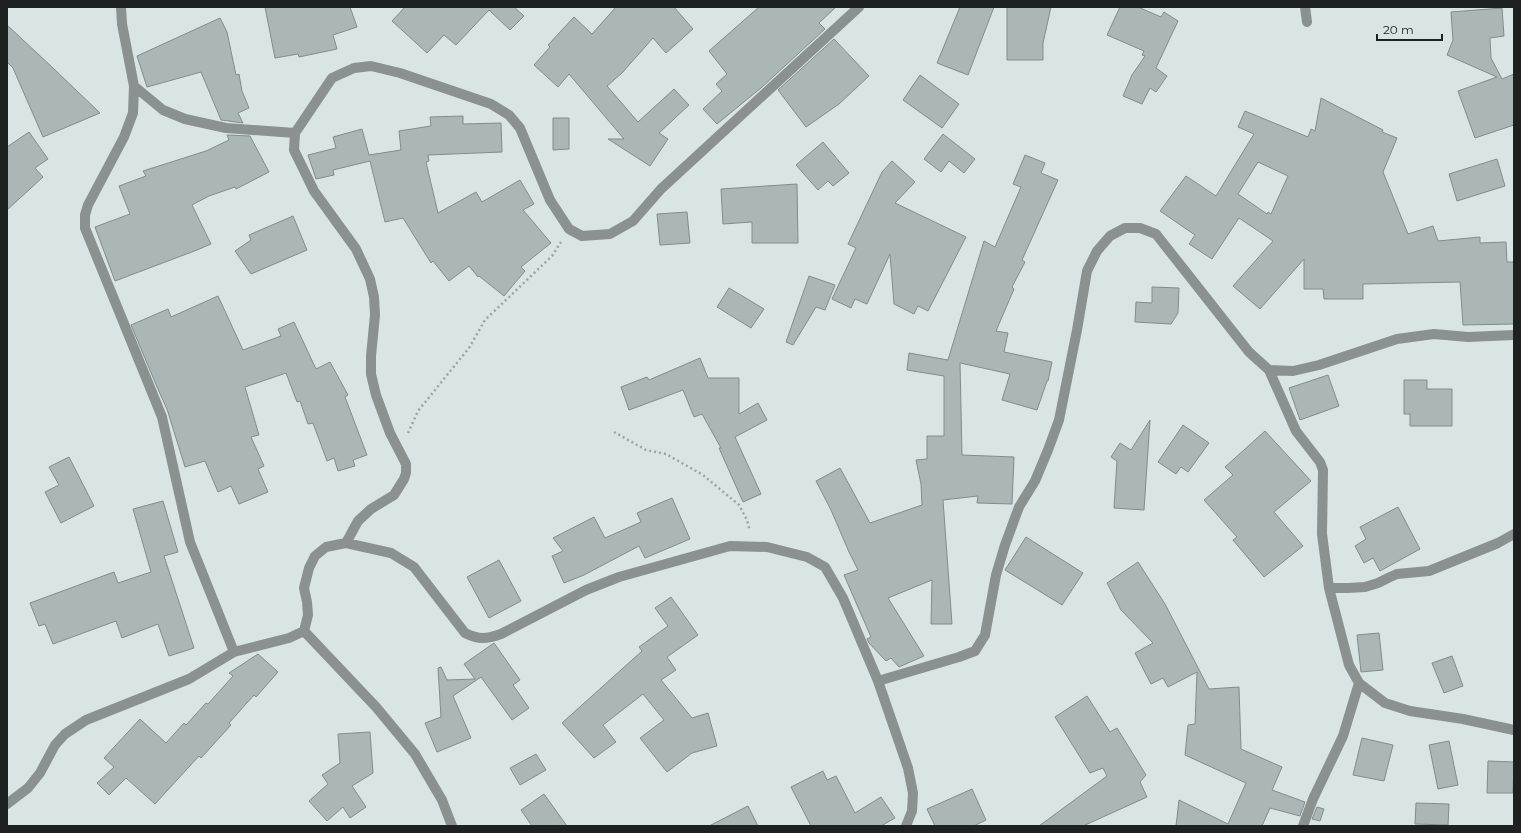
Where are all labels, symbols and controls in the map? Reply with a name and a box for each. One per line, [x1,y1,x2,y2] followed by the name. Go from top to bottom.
[1377,16,1442,42] scale bar
[1383,22,1414,37] text: 20 m

